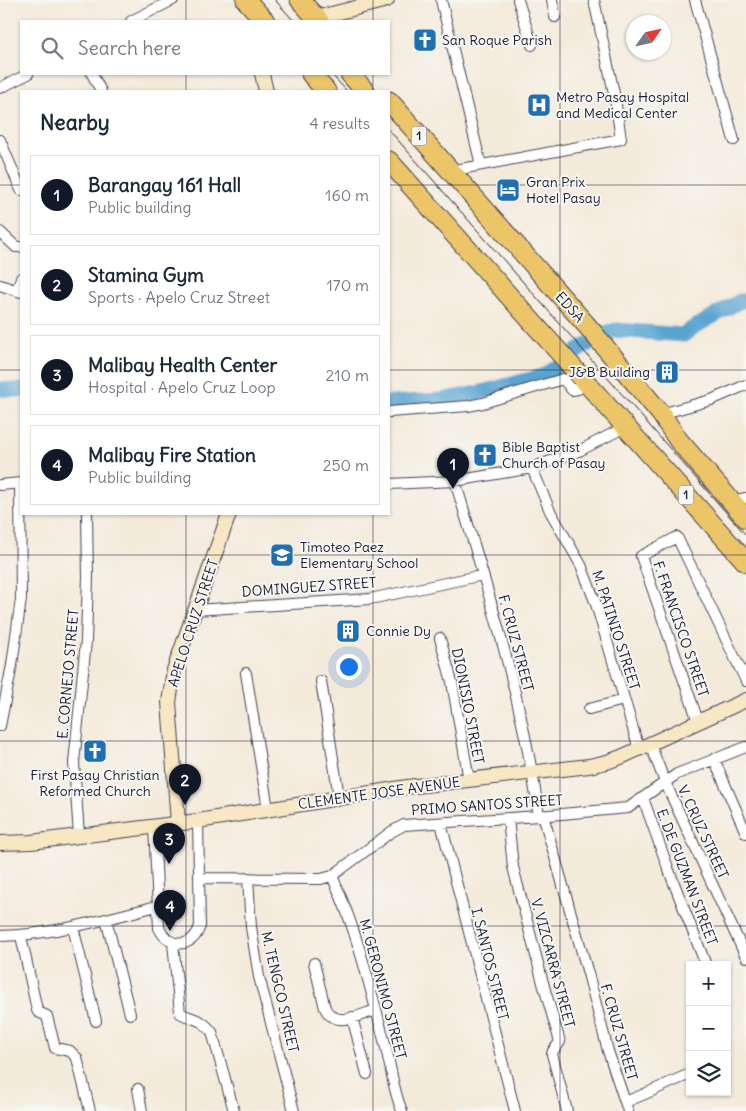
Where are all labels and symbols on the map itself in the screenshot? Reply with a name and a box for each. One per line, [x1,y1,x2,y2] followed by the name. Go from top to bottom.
[626,15,671,60] north arrow
[412,27,438,53] church icon: San Roque Parish
[442,31,552,49] place label: San Roque Parish
[556,88,689,122] place label: Metro Pasay Hospital and Medical Center
[526,92,552,118] hospital icon: Metro Pasay Hospital and Medical Center
[412,126,426,146] road number: 1
[526,173,601,207] place label: Gran Prix Hotel Pasay
[495,177,521,203] hotel icon: Gran Prix Hotel Pasay
[552,288,588,326] street label: EDSA
[654,359,680,385] building icon: J&B Building
[569,363,650,381] place label: J&B Building
[502,438,606,472] place label: Bible Baptist Church of Pasay
[472,442,498,468] church icon: Bible Baptist Church of Pasay
[437,448,469,489] pin: 1
[678,486,694,504] road number: 1
[300,538,418,572] place label: Timoteo Paez Elementary School
[269,542,295,568] school or university icon: Timoteo Paez Elementary School
[164,557,222,689] street label: APELO CRUZ STREET
[649,559,713,699] street label: F. FRANCISCO STREET
[588,568,644,692] street label: M. PATINIO STREET
[241,573,377,601] street label: DOMINGUEZ STREET
[494,593,538,693] street label: F. CRUZ STREET
[53,608,83,740] street label: E. CORNEJO STREET
[335,618,361,644] building icon: Connie Dy
[366,622,431,640] place label: Connie Dy
[448,647,488,765] street label: DIONISIO STREET
[336,654,362,680] your location
[82,738,108,764] church icon: First Pasay Christian Reformed Church
[169,764,201,805] pin: 2
[30,766,160,800] place label: First Pasay Christian Reformed Church
[297,773,461,813] street label: CLEMENTE JOSE AVENUE
[674,782,732,882] street label: V. CRUZ STREET
[411,791,563,819] street label: PRIMO SANTOS STREET
[653,806,721,948] street label: E. DE GUZMAN STREET
[153,823,185,864] pin: 3
[154,890,186,931] pin: 4
[527,896,579,1030] street label: V. VIZCARRA STREET
[467,906,513,1022] street label: I. SANTOS STREET
[356,917,410,1061] street label: M. GERONIMO STREET
[257,930,303,1054] street label: M. TENGCO STREET
[597,982,641,1082] street label: F. CRUZ STREET

